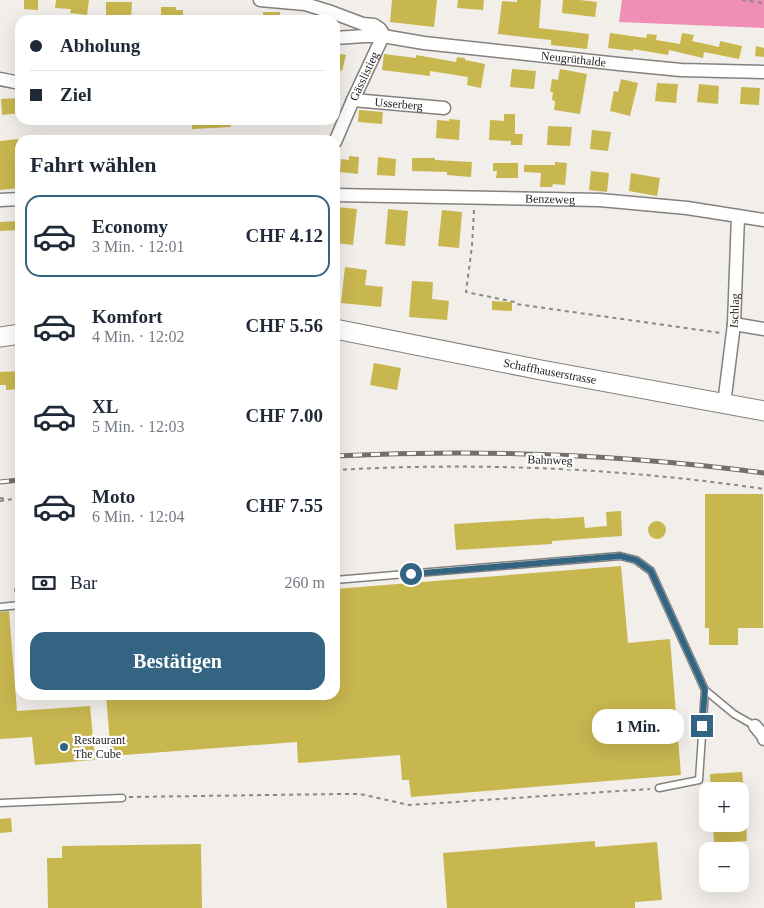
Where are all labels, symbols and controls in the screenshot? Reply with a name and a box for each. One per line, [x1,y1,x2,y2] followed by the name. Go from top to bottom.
[60,35,140,56] text: Abholung
[347,49,382,103] street label: Gässlistieg
[540,49,607,70] street label: Neugrüthalde
[60,84,92,105] text: Ziel
[374,95,424,113] street label: Usserberg
[30,152,157,177] text: Fahrt wählen
[525,192,575,207] street label: Benzeweg
[32,214,77,259] icon: car
[92,216,168,237] text: Economy
[246,225,323,246] text: CHF 4.12
[92,238,184,255] text: 3 Min. · 12:01
[727,293,742,329] street label: Ischlag
[32,304,77,349] icon: car
[92,306,163,327] text: Komfort
[246,315,323,336] text: CHF 5.56
[92,328,184,345] text: 4 Min. · 12:02
[502,356,598,387] street label: Schaffhauserstrasse
[32,394,77,439] icon: car
[92,396,118,417] text: XL
[246,405,323,426] text: CHF 7.00
[92,418,184,435] text: 5 Min. · 12:03
[527,452,573,468] street label: Bahnweg
[32,484,77,529] icon: car
[92,486,135,507] text: Moto
[246,495,323,516] text: CHF 7.55
[92,508,184,525] text: 6 Min. · 12:04
[400,563,422,585] route start
[30,569,58,597] icon: cash
[70,572,97,593] text: Bar
[285,574,325,591] text: 260 m
[30,632,325,690] button: Bestätigen
[592,708,684,744] callout: 1 Min.
[691,715,713,737] route end
[616,718,660,735] text: 1 Min.
[74,733,126,761] place label: Restaurant The Cube
[58,741,70,753] marker: Restaurant The Cube
[699,782,749,892] map controls
[699,782,749,832] button: +
[699,842,749,892] button: −

